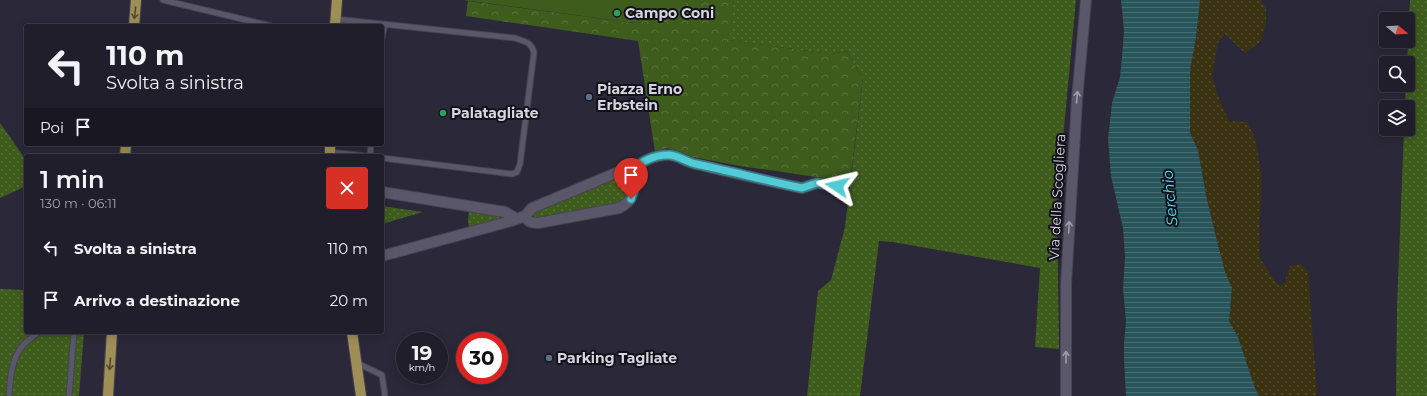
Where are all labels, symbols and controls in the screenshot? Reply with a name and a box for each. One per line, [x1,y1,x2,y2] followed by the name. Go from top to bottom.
[625,4,714,22] place label: Campo Coni
[131,6,139,19] one-way arrow
[612,8,622,18] marker: Campo Coni
[1379,12,1415,48] north arrow
[1379,12,1415,136] map controls
[106,38,184,72] text: 110 m
[40,40,92,92] icon: left
[1379,56,1415,92] button: search
[106,72,244,94] text: Svolta a sinistra
[597,80,682,114] place label: Piazza Erno Erbstein
[1073,91,1080,104] one-way arrow
[584,92,594,102] marker: Piazza Erno Erbstein
[1379,100,1415,136] button: layers
[451,104,539,122] place label: Palatagliate
[438,108,448,118] marker: Palatagliate
[72,116,94,138] icon: arrive
[40,118,64,137] text: Poi
[1045,133,1069,261] street label: Via della Scogliera
[614,158,648,199] pin
[620,164,642,186] icon: arrive
[40,165,104,194] text: 1 min
[816,165,858,207] position arrow
[326,167,368,209] button: close
[1158,169,1181,227] water label: Serchio
[40,195,117,211] text: 130 m · 06:11
[1066,221,1073,234] one-way arrow
[40,237,62,259] icon: left
[74,239,197,258] text: Svolta a sinistra
[327,239,368,258] text: 110 m
[40,289,62,311] icon: arrive
[74,291,240,310] text: Arrivo a destinazione
[330,291,368,310] text: 20 m
[456,332,508,384] speed limit sign: 30
[412,341,432,365] text: 19
[557,349,677,367] place label: Parking Tagliate
[1062,351,1070,364] one-way arrow
[544,353,554,363] marker: Parking Tagliate
[107,357,114,370] one-way arrow
[409,361,435,374] text: km/h

